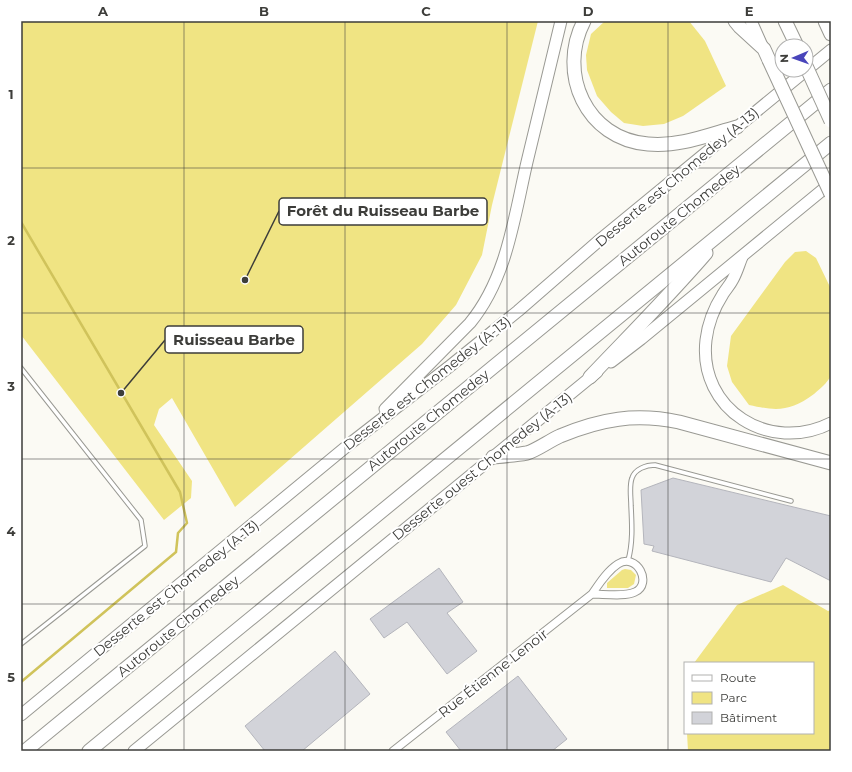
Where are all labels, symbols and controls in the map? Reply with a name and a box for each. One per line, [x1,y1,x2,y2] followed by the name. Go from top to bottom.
[97,3,109,19] text: A
[259,3,269,19] text: B
[421,3,431,19] text: C
[583,3,594,19] text: D
[745,3,754,19] text: E
[774,38,814,78] north arrow
[777,54,791,63] text: N
[8,86,14,102] text: 1
[592,103,762,251] street label: Desserte est Chomedey (A-13)
[614,160,744,270] street label: Autoroute Chomedey
[279,198,487,225] callout: Forêt du Ruisseau Barbe
[287,201,479,220] text: Forêt du Ruisseau Barbe
[7,232,15,248] text: 2
[340,312,514,454] street label: Desserte est Chomedey (A-13)
[165,326,303,353] callout: Ruisseau Barbe
[173,330,295,349] text: Ruisseau Barbe
[363,365,493,475] street label: Autoroute Chomedey
[6,378,15,394] text: 3
[389,388,575,544] street label: Desserte ouest Chomedey (A-13)
[90,516,262,660] street label: Desserte est Chomedey (A-13)
[7,523,16,539] text: 4
[113,571,243,681] street label: Autoroute Chomedey
[435,624,552,721] street label: Rue Étienne Lenoir
[684,662,814,734] legend
[7,669,15,685] text: 5
[720,670,756,685] text: Route
[720,690,747,705] text: Parc
[720,710,777,725] text: Bâtiment

